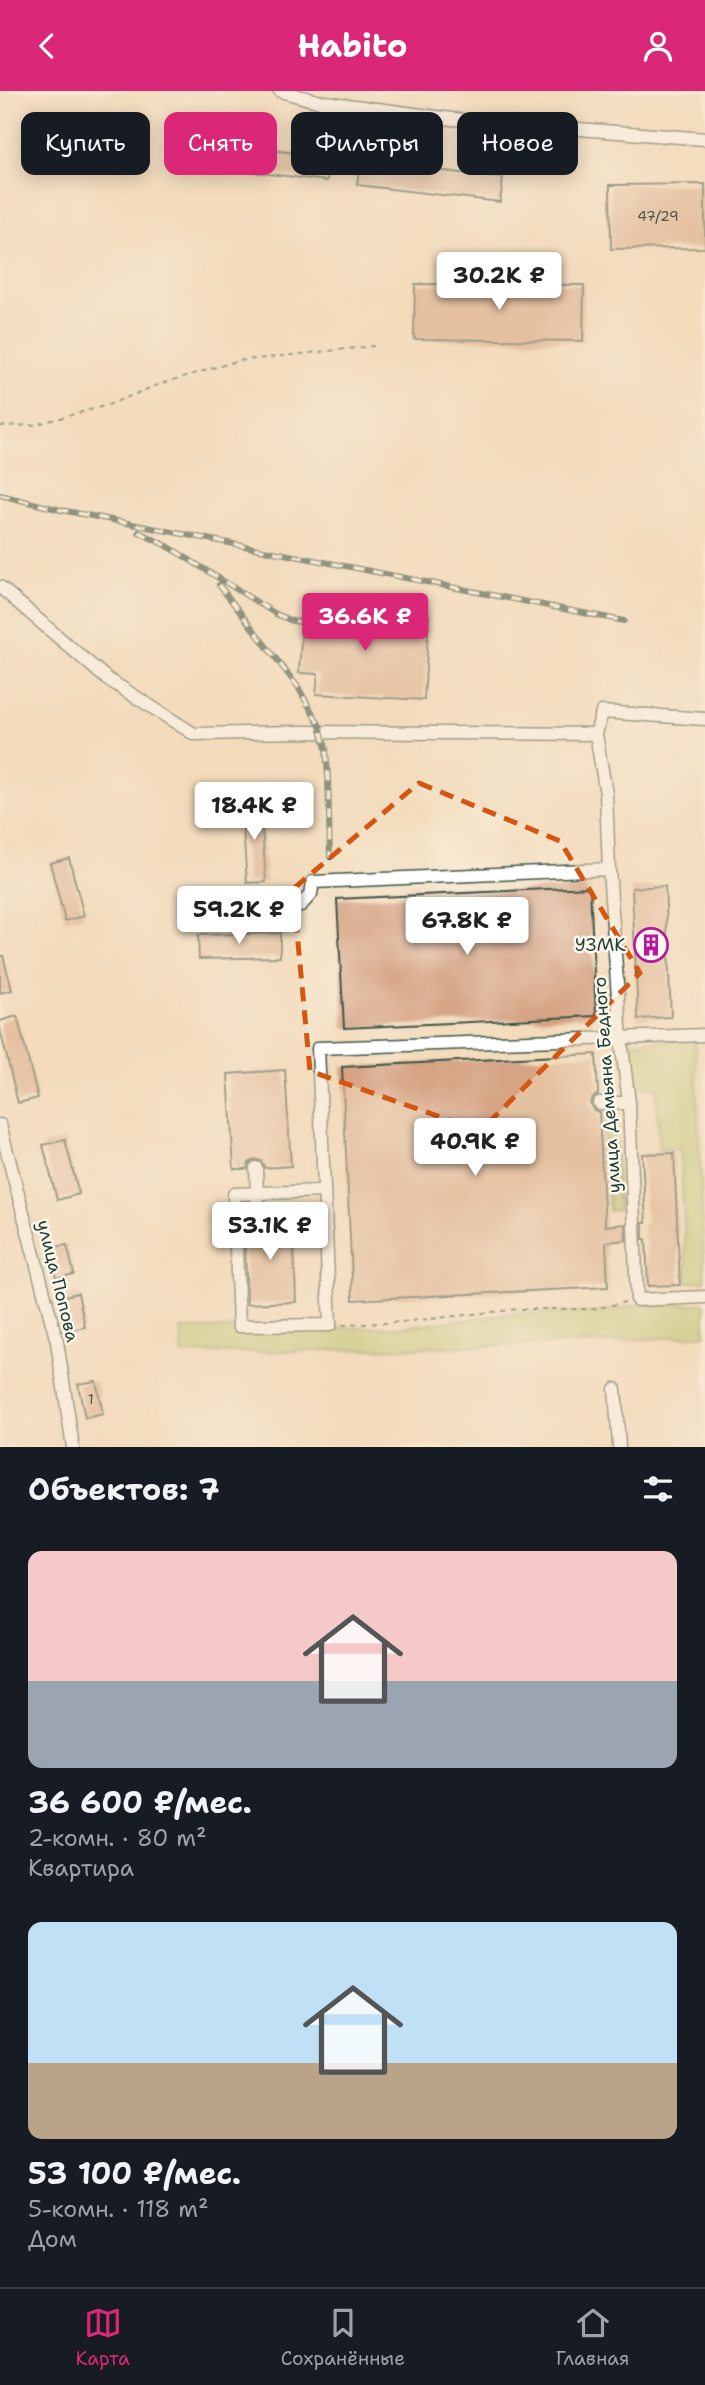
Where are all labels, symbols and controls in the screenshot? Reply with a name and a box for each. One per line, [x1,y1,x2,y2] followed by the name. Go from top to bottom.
[297,24,408,67] text: Habito
[28,27,66,65] icon: back
[639,27,677,65] icon: person
[21,112,150,175] chip: Купить
[164,112,277,175] chip: Снять
[291,112,443,175] chip: Фильтры
[457,112,578,175] chip: Новое
[637,207,679,225] house number: 47/29
[434,253,564,312] pin: 30.2K ₽
[453,260,545,290] text: 30.2K ₽
[300,594,430,653] pin: 36.6K ₽
[318,601,412,631] text: 36.6K ₽
[189,783,319,842] pin: 18.4K ₽
[211,790,297,820] text: 18.4K ₽
[174,887,304,946] pin: 59.2K ₽
[193,894,285,924] text: 59.2K ₽
[402,897,532,957] pin: 67.8K ₽
[422,905,512,935] text: 67.8K ₽
[632,926,670,964] building icon: УЗМК
[575,933,626,957] place label: УЗМК
[587,976,627,1194] street label: улица Демьяна Бедного
[410,1119,540,1178] pin: 40.9K ₽
[430,1126,520,1156] text: 40.9K ₽
[205,1203,335,1262] pin: 53.1K ₽
[228,1210,312,1240] text: 53.1K ₽
[31,1217,85,1345] street label: улица Попова
[88,1390,94,1408] house number: 1
[28,1469,220,1510] text: Объектов: 7
[639,1470,677,1508] icon: filters
[290,1596,416,1722] icon: home
[28,1782,252,1823] text: 36 600 ₽/мес.
[28,1823,207,1853] text: 2-комн. · 80 m²
[28,1853,134,1883] text: Квартира
[290,1967,416,2093] icon: home
[28,2153,241,2194] text: 53 100 ₽/мес.
[28,2194,209,2224] text: 5-комн. · 118 m²
[28,2224,77,2254] text: Дом
[75,2304,130,2371] tab: Карта
[281,2304,405,2371] tab: Сохранённые
[556,2304,630,2371] tab: Главная

